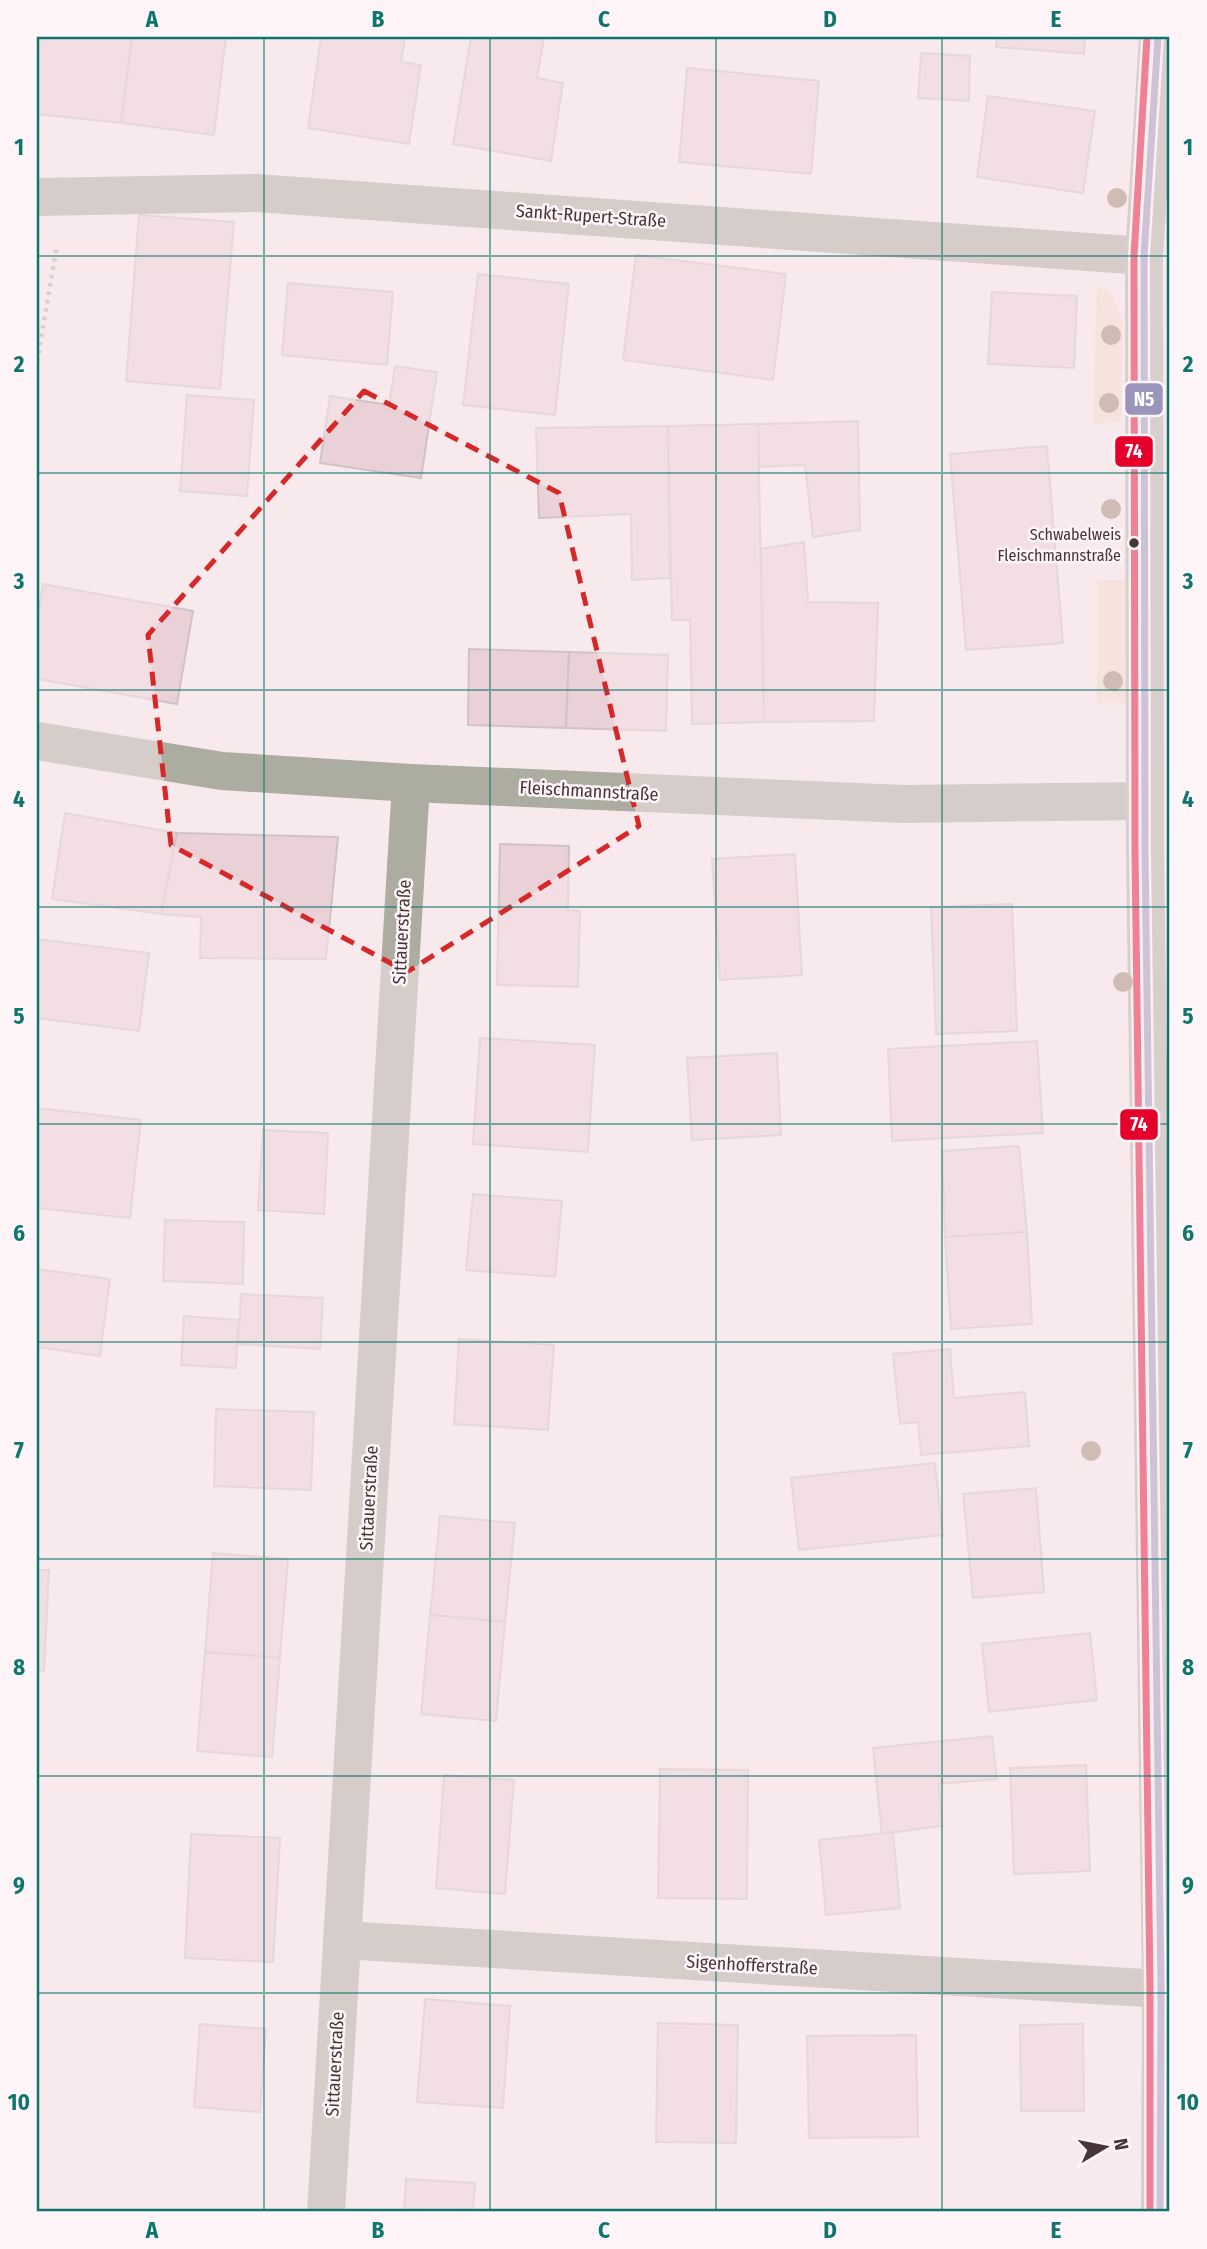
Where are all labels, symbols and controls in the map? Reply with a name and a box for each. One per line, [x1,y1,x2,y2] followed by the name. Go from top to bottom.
[145,5,159,33] text: A
[372,5,385,33] text: B
[598,5,610,33] text: C
[823,5,837,33] text: D
[1051,5,1062,33] text: E
[14,133,24,161] text: 1
[1183,133,1193,161] text: 1
[515,200,667,232] street label: Sankt-Rupert-Straße
[13,350,25,378] text: 2
[1182,350,1194,378] text: 2
[1124,382,1164,416] line badge: N5
[1134,388,1154,411] text: N5
[1114,435,1154,468] line badge: 74
[1125,440,1143,463] text: 74
[997,525,1121,565] place label: Schwabelweis Fleischmannstraße
[1127,536,1141,550] marker: Schwabelweis Fleischmannstraße
[13,567,25,595] text: 3
[1182,567,1194,595] text: 3
[519,776,659,806] street label: Fleischmannstraße
[13,785,25,813] text: 4
[1182,785,1194,813] text: 4
[388,879,416,985] street label: Sittauerstraße
[13,1002,25,1030] text: 5
[1182,1002,1194,1030] text: 5
[1119,1108,1159,1141] line badge: 74
[1130,1113,1148,1136] text: 74
[13,1219,25,1247] text: 6
[1182,1219,1194,1247] text: 6
[14,1436,24,1464] text: 7
[1183,1436,1193,1464] text: 7
[355,1445,383,1551] street label: Sittauerstraße
[13,1653,25,1681] text: 8
[1182,1653,1194,1681] text: 8
[13,1871,25,1899] text: 9
[1182,1871,1194,1899] text: 9
[686,1951,818,1979] street label: Sigenhofferstraße
[321,2011,349,2117] street label: Sittauerstraße
[8,2088,30,2116] text: 10
[1177,2088,1199,2116] text: 10
[1070,2112,1140,2182] north arrow
[1109,2137,1134,2152] text: N
[145,2216,159,2244] text: A
[372,2216,385,2244] text: B
[598,2216,610,2244] text: C
[823,2216,837,2244] text: D
[1051,2216,1062,2244] text: E

